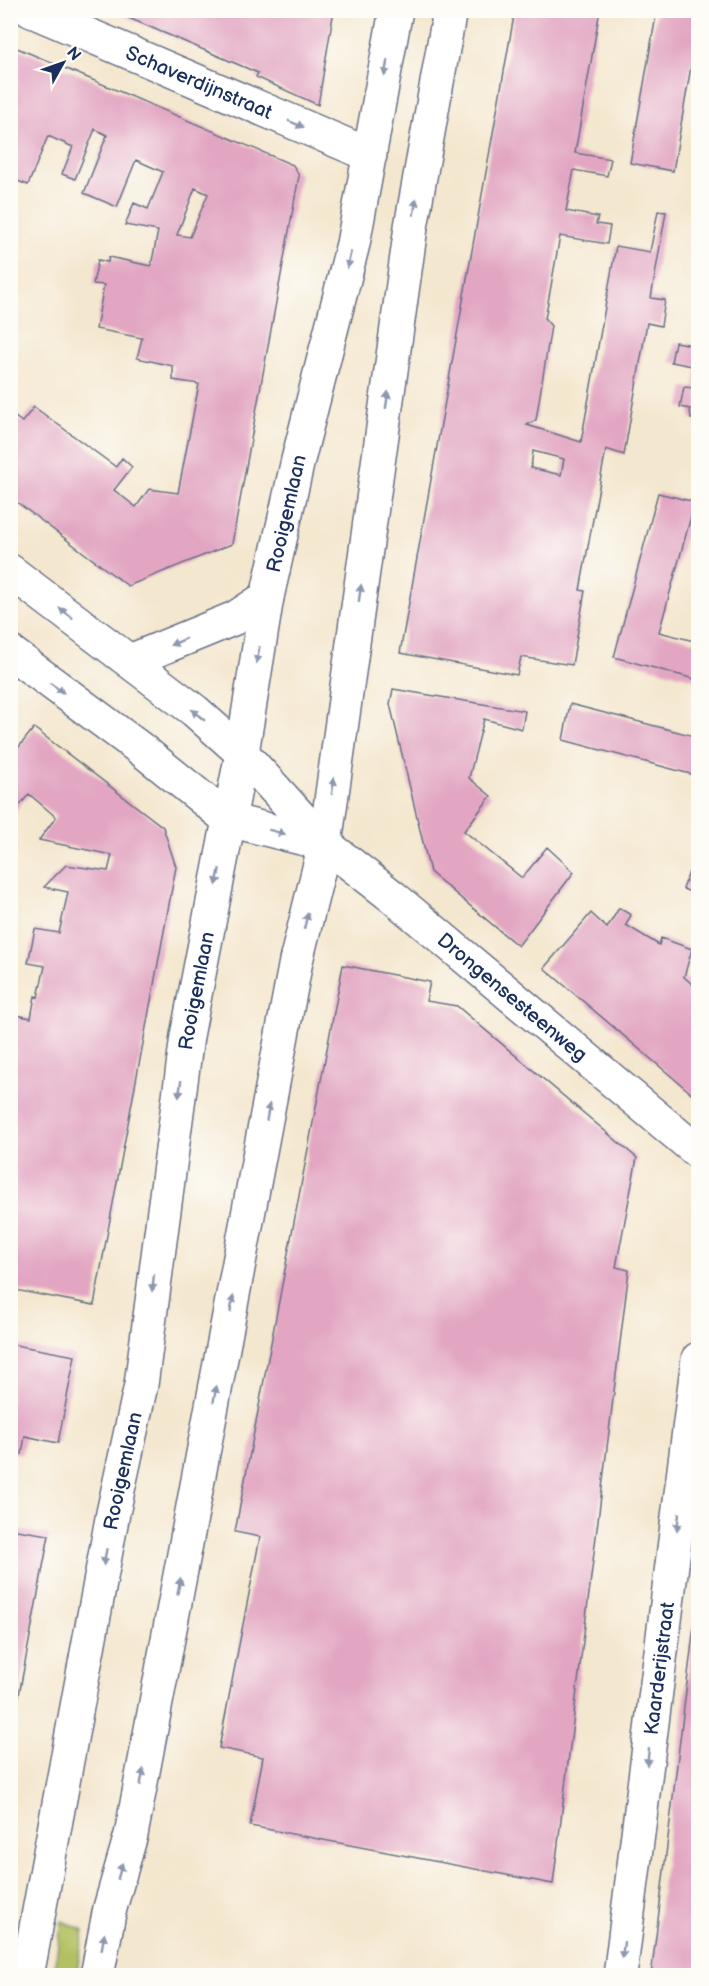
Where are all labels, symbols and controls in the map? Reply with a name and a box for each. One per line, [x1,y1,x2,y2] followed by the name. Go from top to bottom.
[33,33,93,93] north arrow
[122,41,276,125] street label: Schaverdijnstraat
[62,44,84,65] text: N
[381,59,390,78] one-way arrow
[287,120,305,130] one-way arrow
[411,198,420,217] one-way arrow
[344,250,354,269] one-way arrow
[382,391,392,410] one-way arrow
[262,452,312,575] street label: Rooigemlaan
[356,584,365,603] one-way arrow
[59,608,74,620] one-way arrow
[168,637,186,647] one-way arrow
[253,645,262,664] one-way arrow
[50,681,65,693] one-way arrow
[191,709,206,722] one-way arrow
[328,777,338,796] one-way arrow
[268,828,286,837] one-way arrow
[213,868,222,887] one-way arrow
[302,912,312,930] one-way arrow
[432,928,592,1067] street label: Drongensesteenweg
[174,930,220,1052] street label: Rooigemlaan
[175,1080,184,1099] one-way arrow
[264,1103,273,1122] one-way arrow
[148,1273,158,1292] one-way arrow
[228,1294,237,1313] one-way arrow
[211,1384,220,1403] one-way arrow
[99,1410,148,1532] street label: Rooigemlaan
[673,1512,682,1531] one-way arrow
[100,1548,109,1567] one-way arrow
[175,1576,184,1595] one-way arrow
[640,1601,680,1736] street label: Kaarderijstraat
[643,1747,652,1766] one-way arrow
[138,1767,147,1786] one-way arrow
[116,1862,125,1880] one-way arrow
[99,1932,108,1951] one-way arrow
[618,1941,628,1960] one-way arrow

